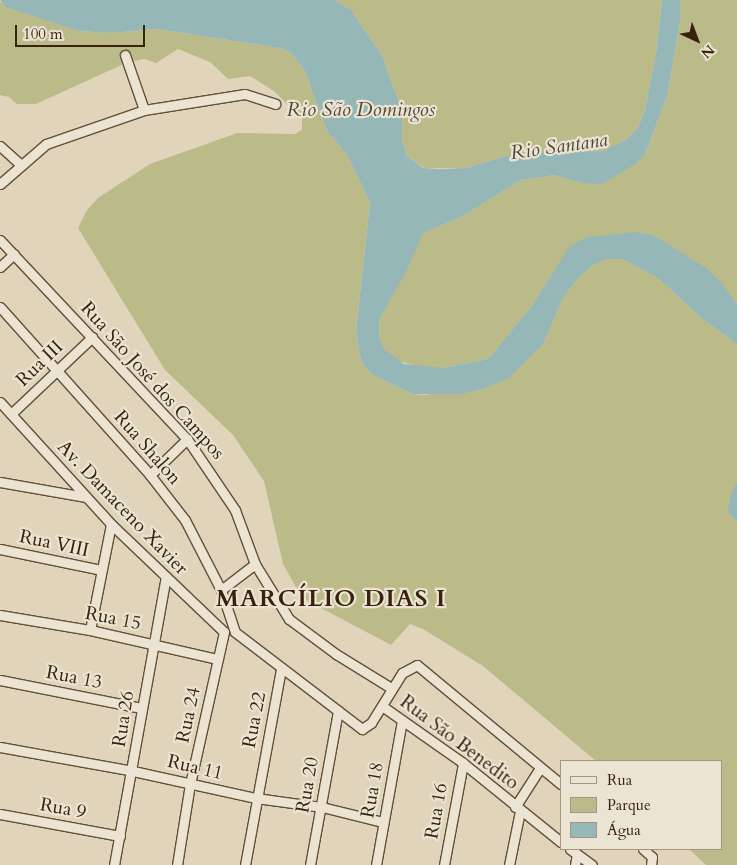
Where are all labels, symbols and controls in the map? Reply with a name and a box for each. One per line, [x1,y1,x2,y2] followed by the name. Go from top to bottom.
[18,15,148,47] scale bar
[672,15,722,65] north arrow
[23,24,63,44] text: 100 m
[697,40,718,62] text: N
[287,97,435,121] water label: Rio São Domingos
[509,127,609,165] water label: Rio Santana
[75,297,229,465] street label: Rua São José dos Campos
[12,336,68,392] street label: Rua III
[109,406,185,490] street label: Rua Shalon
[52,436,192,580] street label: Av. Damaceno Xavier
[17,526,91,562] street label: Rua VIII
[214,585,448,613] district label: MARCÍLIO DIAS I
[83,602,143,636] street label: Rua 15
[44,661,104,695] street label: Rua 13
[172,685,206,745] street label: Rua 24
[108,689,140,749] street label: Rua 26
[238,690,272,750] street label: Rua 22
[395,691,523,795] street label: Rua São Benedito
[165,751,225,785] street label: Rua 11
[292,755,324,815] street label: Rua 20
[357,760,389,820] street label: Rua 18
[560,760,722,850] legend
[607,770,632,790] text: Rua
[421,781,453,841] street label: Rua 16
[38,794,88,824] street label: Rua 9
[607,795,651,815] text: Parque
[607,820,641,840] text: Água

